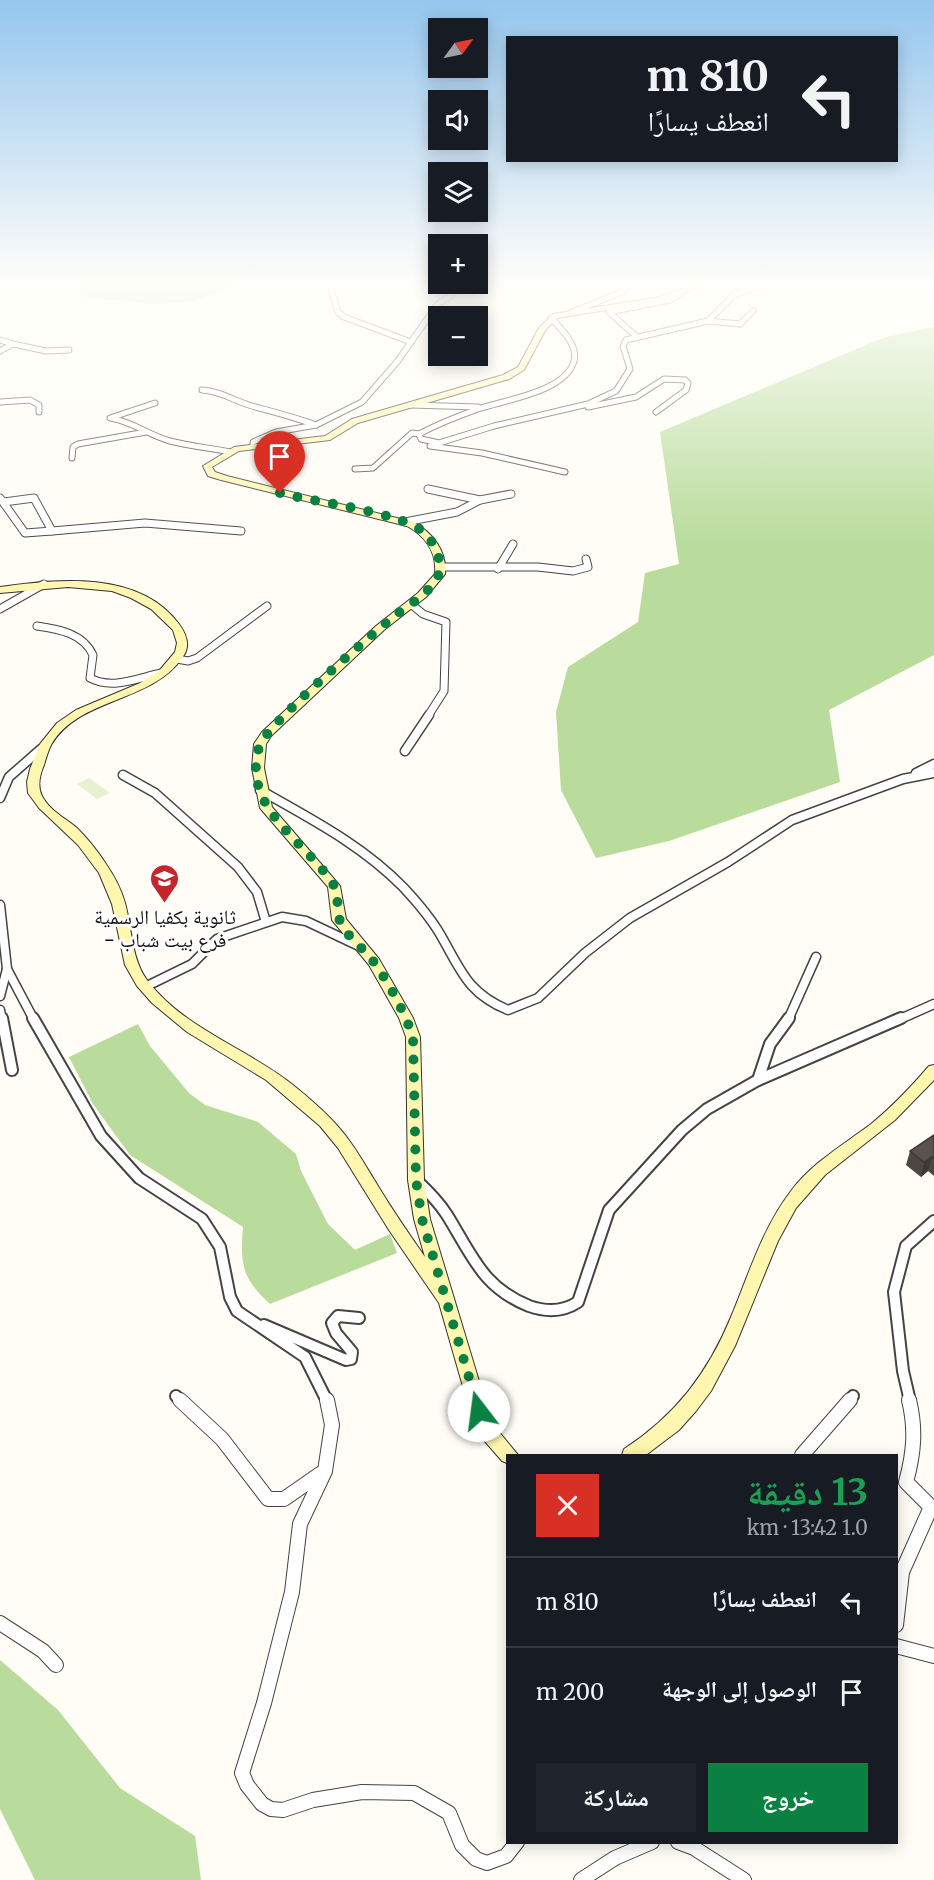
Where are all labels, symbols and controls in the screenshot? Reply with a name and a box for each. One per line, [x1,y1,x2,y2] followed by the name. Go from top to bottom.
[428,18,488,78] north arrow
[428,18,488,366] map controls
[647,50,769,102] text: 810 m
[790,60,868,138] icon: left
[428,90,488,150] button: sound
[648,104,769,138] text: انعطف يسارًا
[428,162,488,222] button: layers
[428,234,488,294] button: +
[428,306,488,366] button: −
[254,431,305,493] pin
[263,440,296,473] icon: arrive
[149,862,181,904] school or university icon: ثانوية بكفيا الرسمية - فرع بيت شباب
[94,904,236,953] place label: ثانوية بكفيا الرسمية - فرع بيت شباب
[447,1379,511,1443] position arrow
[747,1470,868,1515] text: 13 دقيقة
[536,1474,599,1537] button: close
[747,1515,868,1540] text: 1.0 km · 13:42
[712,1585,817,1613] text: انعطف يسارًا
[835,1586,868,1619] icon: left
[536,1588,599,1616] text: 810 m
[662,1675,817,1703] text: الوصول إلى الوجهة
[835,1676,868,1709] icon: arrive
[536,1678,604,1706] text: 200 m
[536,1763,696,1832] button: مشاركة
[708,1763,868,1832] button: خروج

